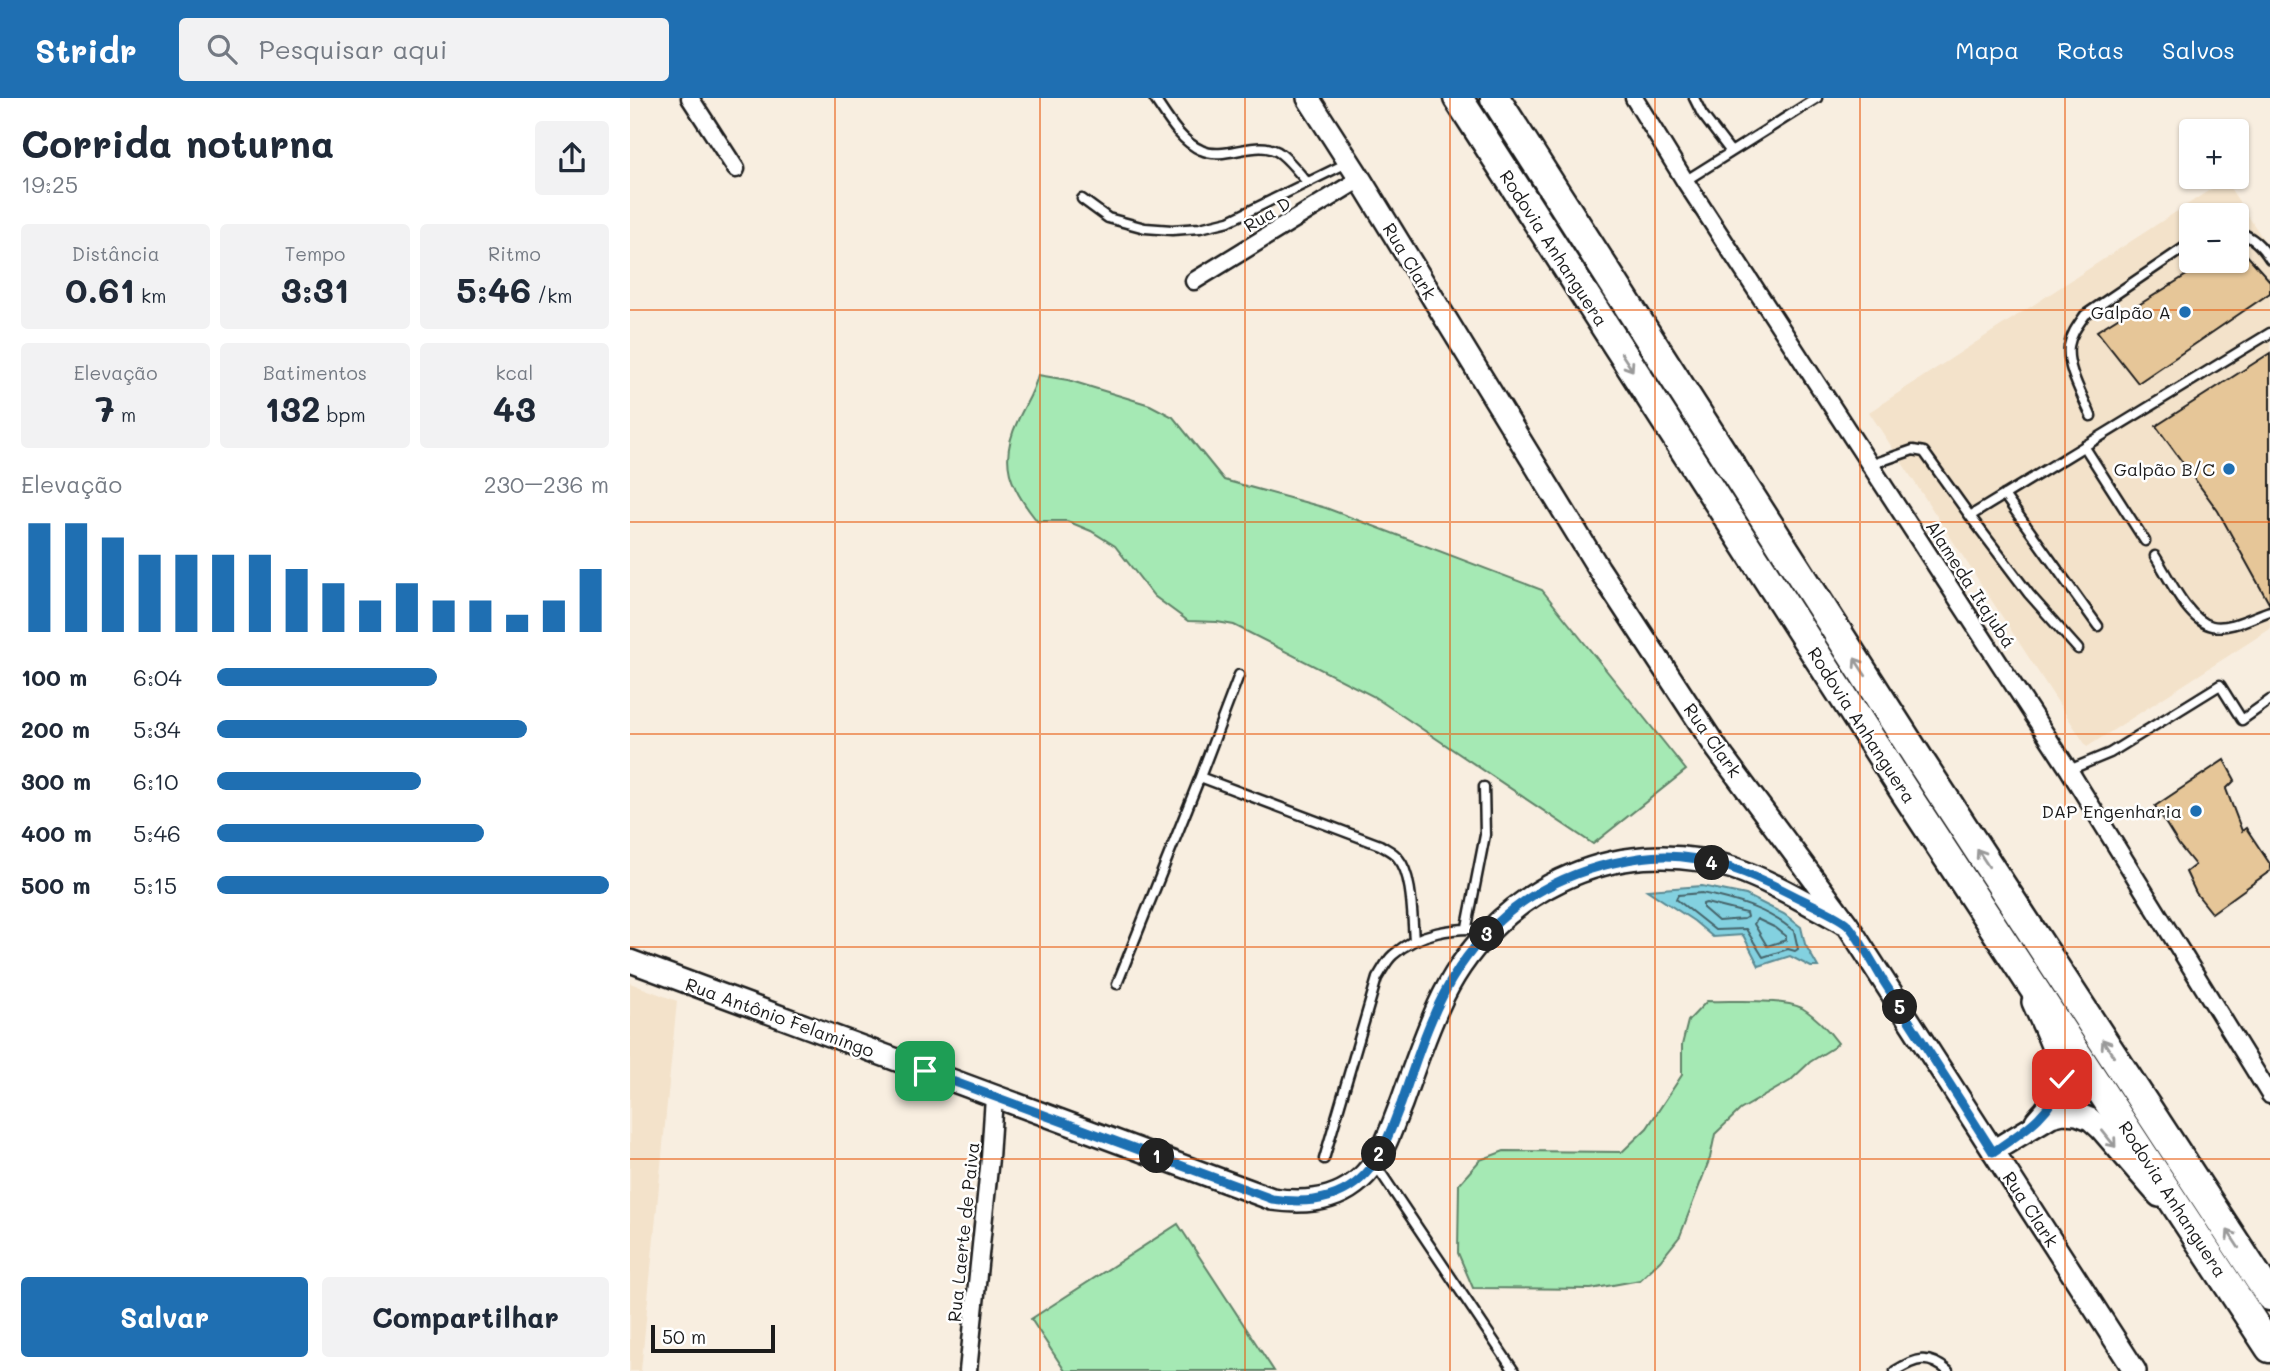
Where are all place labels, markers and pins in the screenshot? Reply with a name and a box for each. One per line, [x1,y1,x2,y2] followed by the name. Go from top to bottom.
[2091,300,2171,324] place label: Galpão A
[2177,304,2193,320] marker: Galpão A
[2114,457,2215,481] place label: Galpão B/C
[2221,461,2237,477] marker: Galpão B/C
[2041,799,2182,823] place label: DAP Engenharia
[2188,803,2204,819] marker: DAP Engenharia
[1694,846,1730,880] pin: 4
[1470,916,1504,952] pin: 3
[1882,990,1918,1024] pin: 5
[895,1041,955,1101] pin
[2032,1049,2092,1109] pin
[1362,1136,1396,1172] pin: 2
[1140,1138,1174,1174] pin: 1

